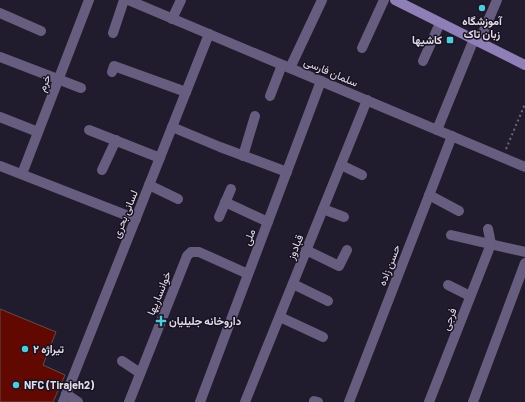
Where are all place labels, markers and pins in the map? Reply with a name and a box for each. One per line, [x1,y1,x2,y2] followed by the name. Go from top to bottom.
[477,3,487,13] marker: آموزشگاه زبان تاک
[462,14,503,41] place label: آموزشگاه زبان تاک
[412,33,442,47] place label: کاشیها
[445,35,455,45] marker: کاشیها
[169,314,242,328] place label: داروخانه جلیلیان
[156,316,166,326] marker: داروخانه جلیلیان
[33,342,65,356] place label: تیراژه ۲
[20,344,30,354] marker: تیراژه ۲
[24,378,94,391] place label: NFC (Tirajeh2)
[11,380,21,390] marker: NFC (Tirajeh2)

